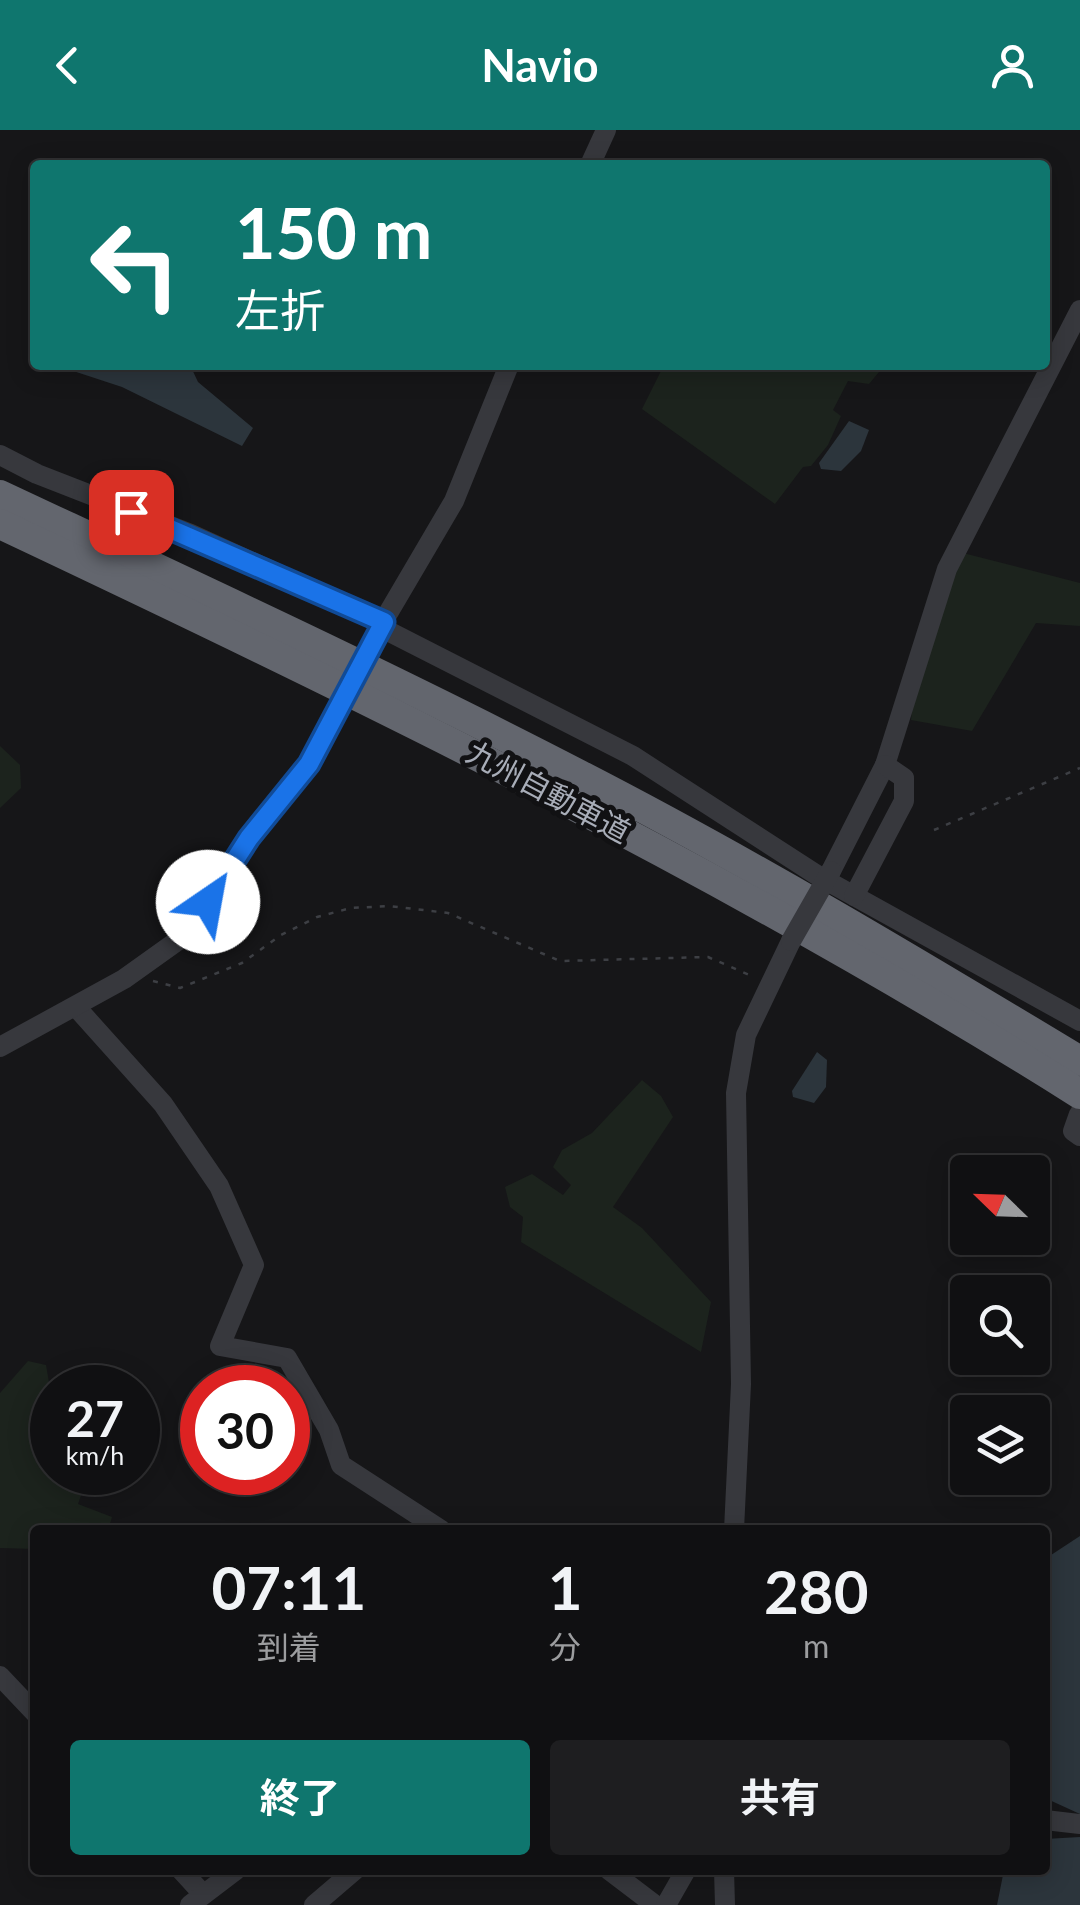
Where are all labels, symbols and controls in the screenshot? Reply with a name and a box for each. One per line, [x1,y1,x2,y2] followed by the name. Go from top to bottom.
[40,38,95,93] icon: back
[481,38,599,92] text: Navio
[985,38,1040,93] icon: person
[235,190,432,274] text: 150 m
[70,200,200,330] icon: left
[235,283,325,337] text: 左折
[89,470,174,555] pin
[104,485,159,540] icon: arrive
[461,733,637,849] street label: 九州自動車道
[156,850,260,954] position arrow
[950,1155,1050,1255] north arrow
[950,1155,1050,1495] map controls
[950,1275,1050,1375] button: search
[180,1365,310,1495] speed limit sign: 30
[66,1388,124,1448] text: 27
[950,1395,1050,1495] button: layers
[66,1440,124,1470] text: km/h
[212,1551,366,1623] text: 07:11
[548,1551,583,1623] text: 1
[764,1555,868,1627] text: 280
[803,1626,829,1665] text: m
[257,1627,321,1666] text: 到着
[549,1627,581,1666] text: 分
[70,1740,530,1855] button: 終了
[550,1740,1010,1855] button: 共有

